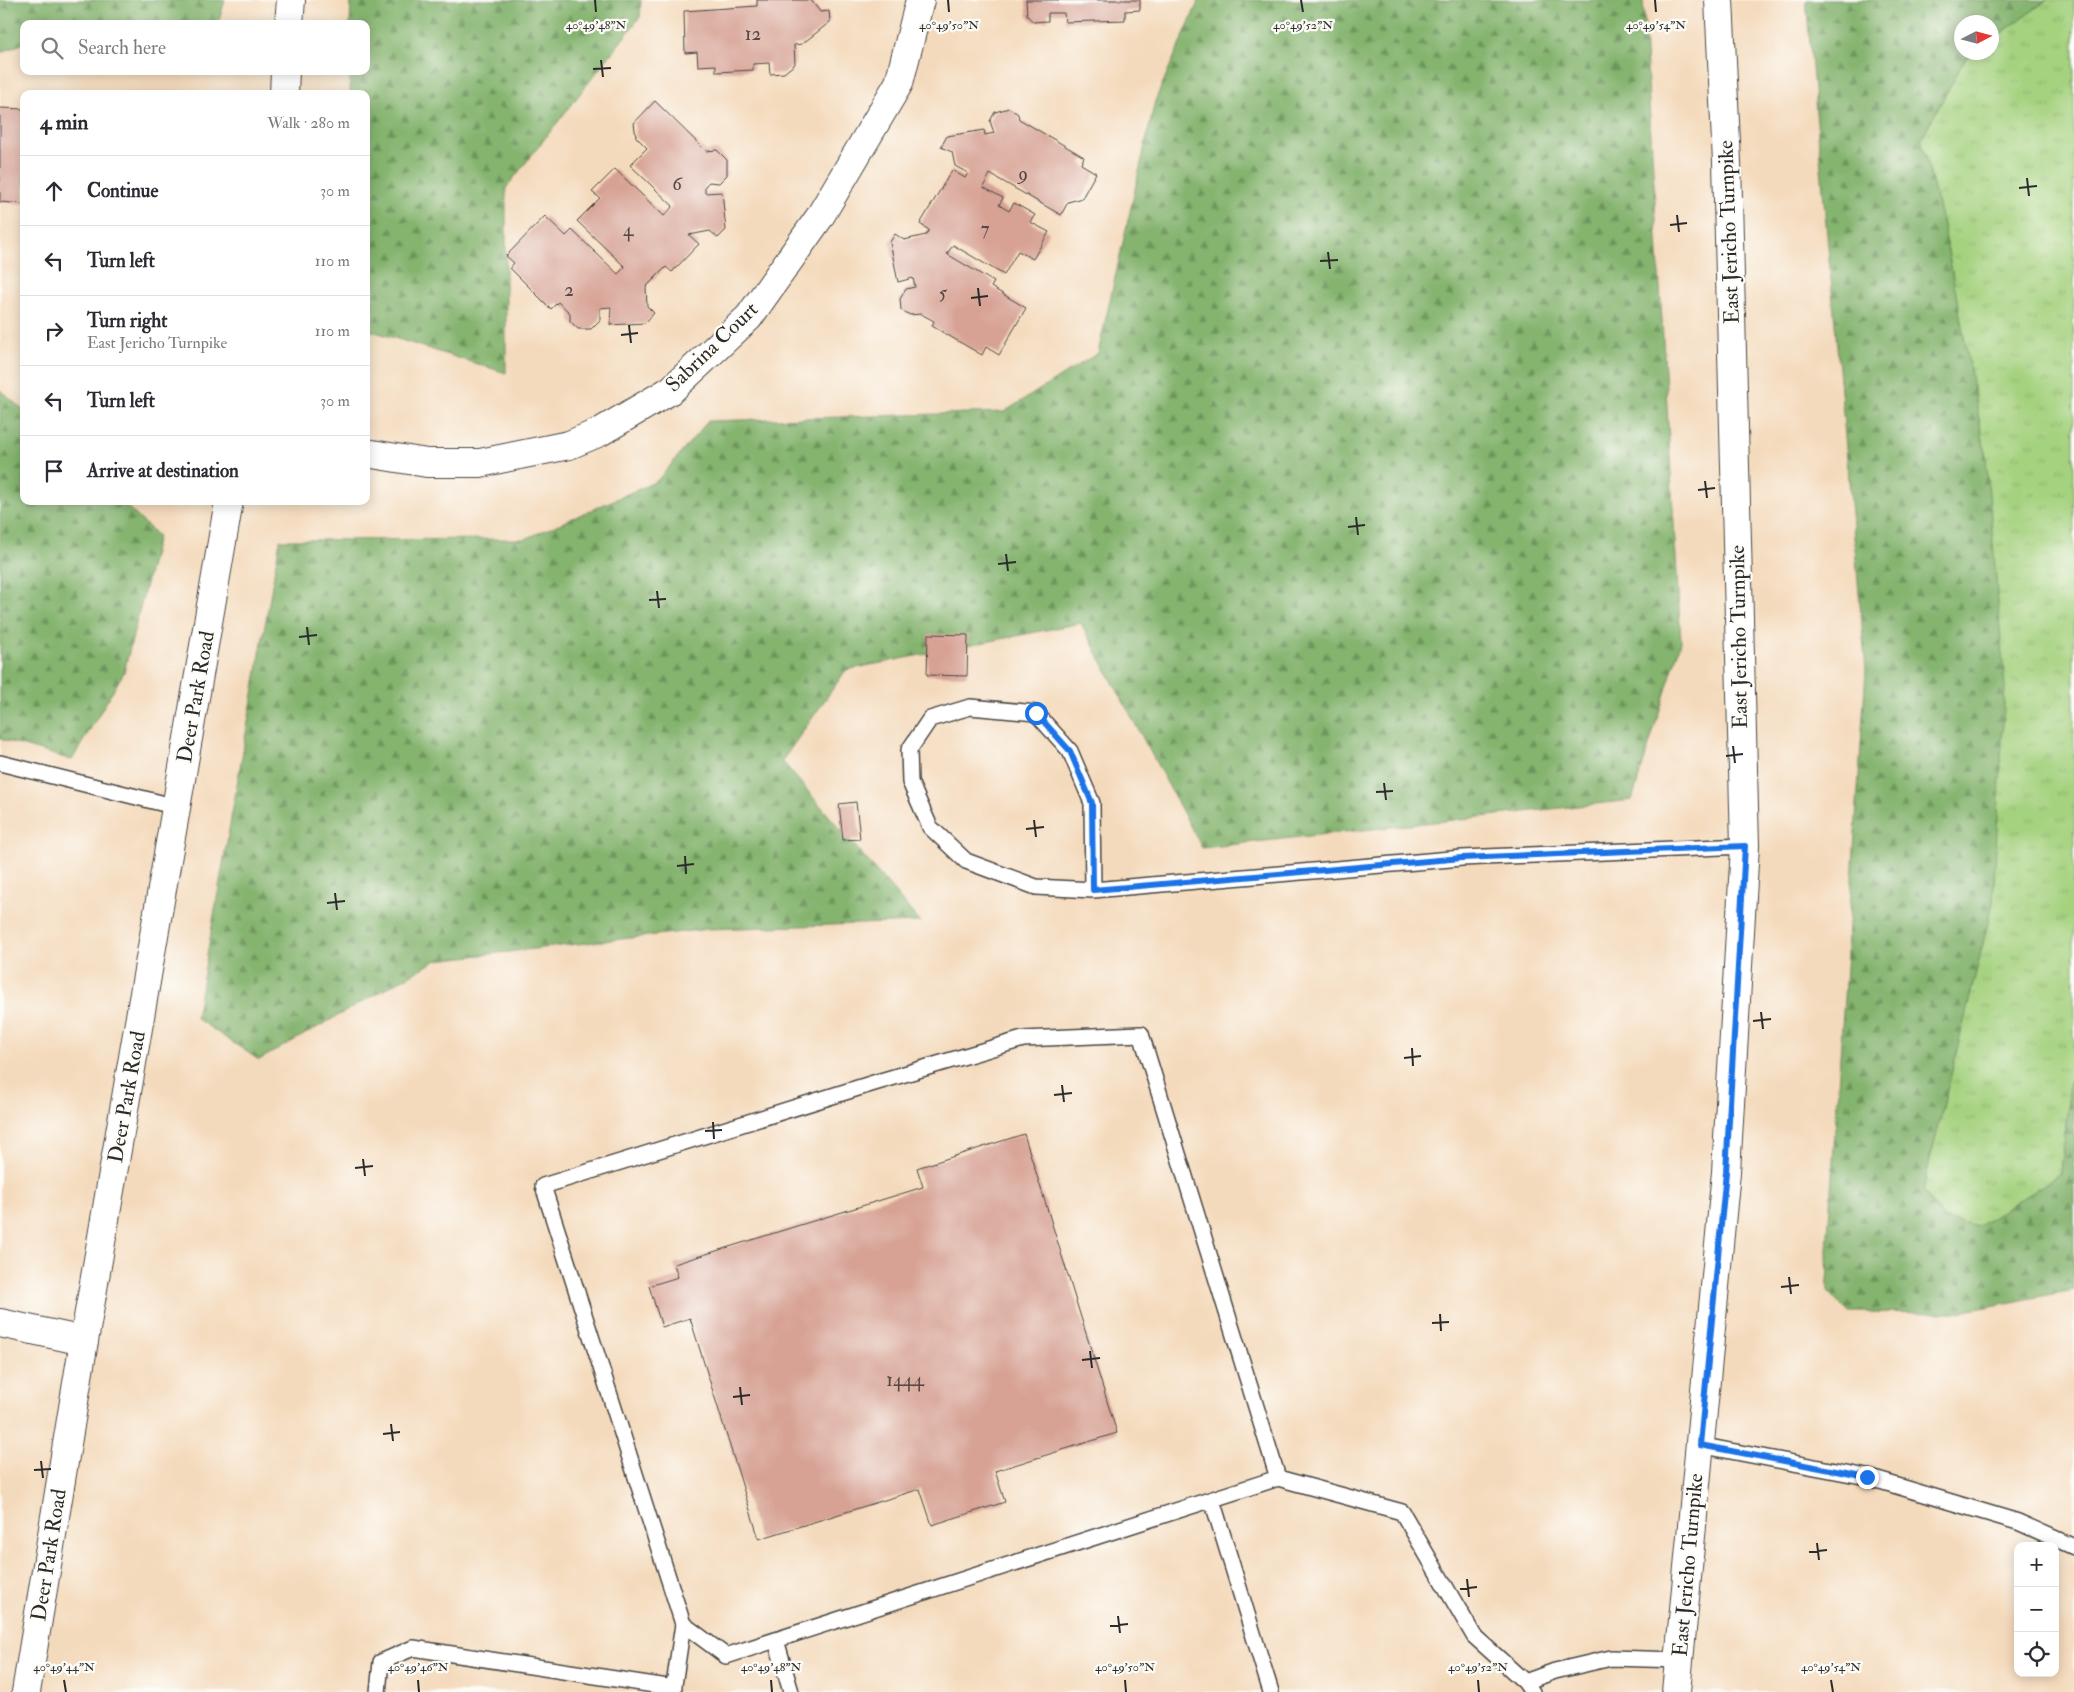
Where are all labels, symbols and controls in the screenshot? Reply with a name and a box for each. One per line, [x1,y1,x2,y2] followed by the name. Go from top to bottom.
[1954,15,1999,60] north arrow
[566,18,627,33] text: 40°49'48"N
[919,18,979,33] text: 40°49'50"N
[1273,18,1333,33] text: 40°49'52"N
[1626,18,1686,33] text: 40°49'54"N
[20,20,370,75] search box
[745,22,761,46] house number: 12
[38,34,66,62] icon: search
[78,36,166,60] text: Search here
[40,109,88,136] text: 4 min
[267,113,350,133] text: Walk · 280 m
[1712,139,1746,324] street label: East Jericho Turnpike
[1016,162,1028,186] house number: 9
[672,172,683,196] house number: 6
[40,177,68,205] icon: ahead
[87,179,158,203] text: Continue
[320,181,350,201] text: 30 m
[981,217,990,241] house number: 7
[623,218,634,242] house number: 4
[40,247,68,275] icon: left
[87,249,155,273] text: Turn left
[315,251,350,271] text: 110 m
[564,278,574,302] house number: 2
[939,281,948,305] house number: 5
[660,296,764,398] street label: Sabrina Court
[87,309,167,333] text: Turn right
[40,317,68,345] icon: right
[315,321,350,341] text: 110 m
[87,333,227,353] text: East Jericho Turnpike
[40,387,68,415] icon: left
[87,389,155,413] text: Turn left
[320,391,350,411] text: 30 m
[40,457,68,485] icon: arrive
[87,459,239,483] text: Arrive at destination
[1724,545,1754,729] street label: East Jericho Turnpike
[171,628,221,765] street label: Deer Park Road
[1025,702,1048,725] route start
[102,1028,152,1165] street label: Deer Park Road
[886,1368,925,1392] house number: 1444
[1856,1466,1879,1489] route end
[1667,1472,1709,1658] street label: East Jericho Turnpike
[25,1486,73,1623] street label: Deer Park Road
[2014,1542,2059,1677] map controls
[2014,1542,2059,1587] button: +
[2014,1587,2059,1632] button: −
[2014,1632,2059,1677] button: locate
[33,1660,95,1675] text: 40°49'44"N
[387,1660,449,1675] text: 40°49'46"N
[741,1660,802,1675] text: 40°49'48"N
[1095,1660,1155,1675] text: 40°49'50"N
[1448,1660,1508,1675] text: 40°49'52"N
[1801,1660,1861,1675] text: 40°49'54"N

